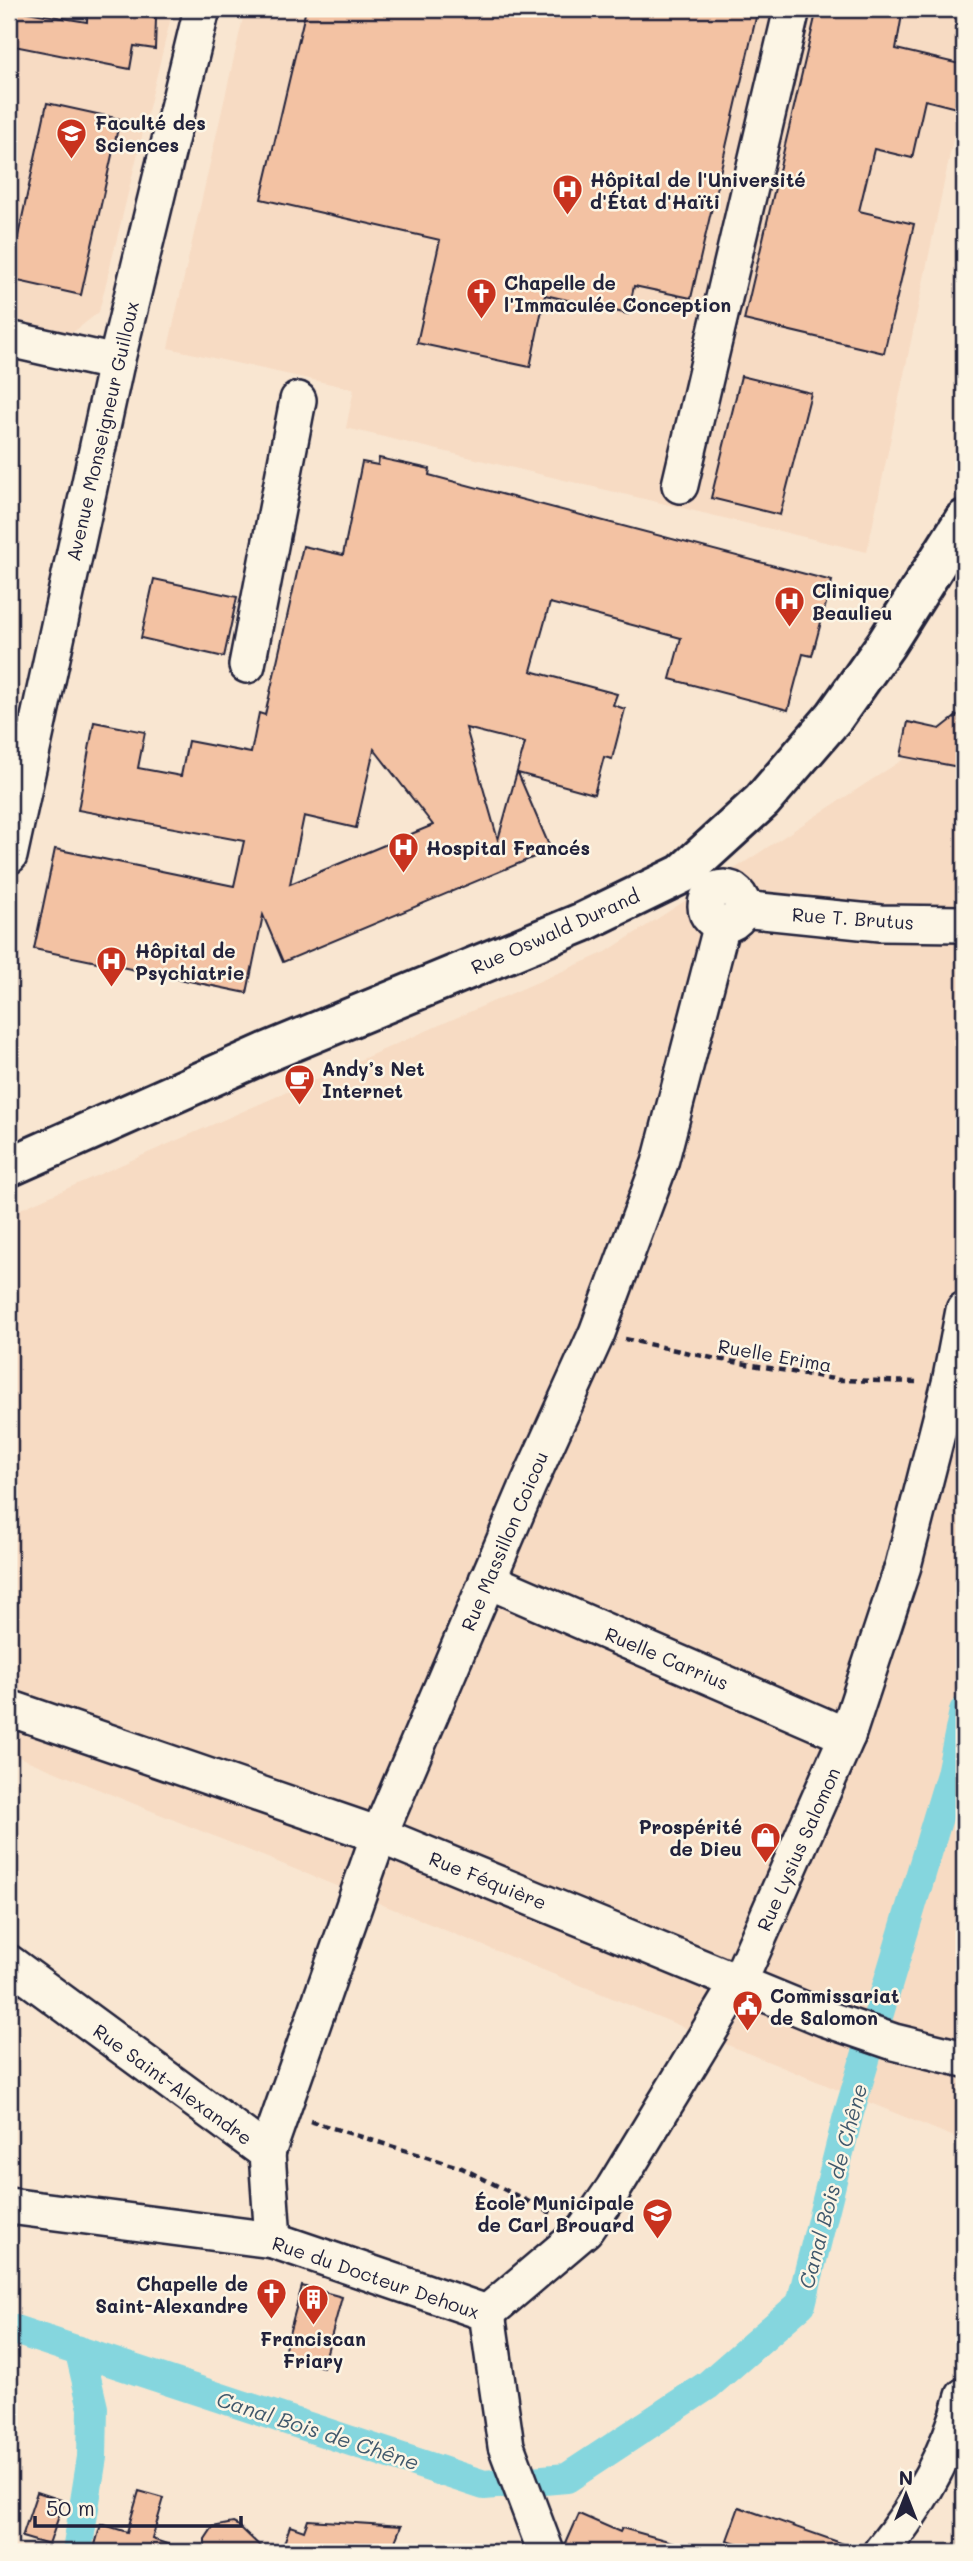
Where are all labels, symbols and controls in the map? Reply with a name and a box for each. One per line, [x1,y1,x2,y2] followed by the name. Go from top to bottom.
[95,110,206,157] place label: Faculté des Sciences
[55,116,89,160] school or university icon: Faculté des Sciences
[590,167,806,214] place label: Hôpital de l'Université d'État d'Haïti
[550,173,584,217] hospital icon: Hôpital de l'Université d'État d'Haïti
[504,270,731,317] place label: Chapelle de l'Immaculée Conception
[464,276,498,320] church icon: Chapelle de l'Immaculée Conception
[60,299,144,563] street label: Avenue Monseigneur Guilloux
[812,578,892,625] place label: Clinique Beaulieu
[772,584,806,628] hospital icon: Clinique Beaulieu
[386,830,420,874] hospital icon: Hospital Francés
[426,835,590,860] place label: Hospital Francés
[467,883,643,979] street label: Rue Oswald Durand
[791,901,915,935] street label: Rue T. Brutus
[135,938,244,985] place label: Hôpital de Psychiatrie
[95,944,129,988] hospital icon: Hôpital de Psychiatrie
[322,1056,425,1103] place label: Andy’s Net Internet
[282,1062,316,1106] cafe icon: Andy’s Net Internet
[716,1333,834,1377] street label: Ruelle Erima
[455,1447,553,1635] street label: Rue Massillon Coicou
[602,1621,732,1695] street label: Ruelle Carrius
[751,1763,845,1935] street label: Rue Lysius Salomon
[639,1814,742,1861] place label: Prospérité de Dieu
[748,1820,782,1864] shop icon: Prospérité de Dieu
[426,1845,550,1915] street label: Rue Féquière
[770,1983,899,2030] place label: Commissariat de Salomon
[730,1989,764,2033] public building icon: Commissariat de Salomon
[88,2018,258,2150] street label: Rue Saint-Alexandre
[792,2081,872,2291] water label: Canal Bois de Chêne
[474,2190,634,2237] place label: École Municipale de Carl Brouard
[640,2196,674,2240] school or university icon: École Municipale de Carl Brouard
[269,2230,483,2324] street label: Rue du Docteur Dehoux
[95,2271,248,2318] place label: Chapelle de Saint-Alexandre
[254,2277,288,2321] church icon: Chapelle de Saint-Alexandre
[296,2282,330,2326] building icon: Franciscan Friary
[260,2326,366,2373] place label: Franciscan Friary
[213,2385,423,2475] water label: Canal Bois de Chêne
[872,2460,942,2530] north arrow
[899,2465,913,2490] text: N
[35,2484,242,2528] scale bar
[46,2494,95,2521] text: 50 m

